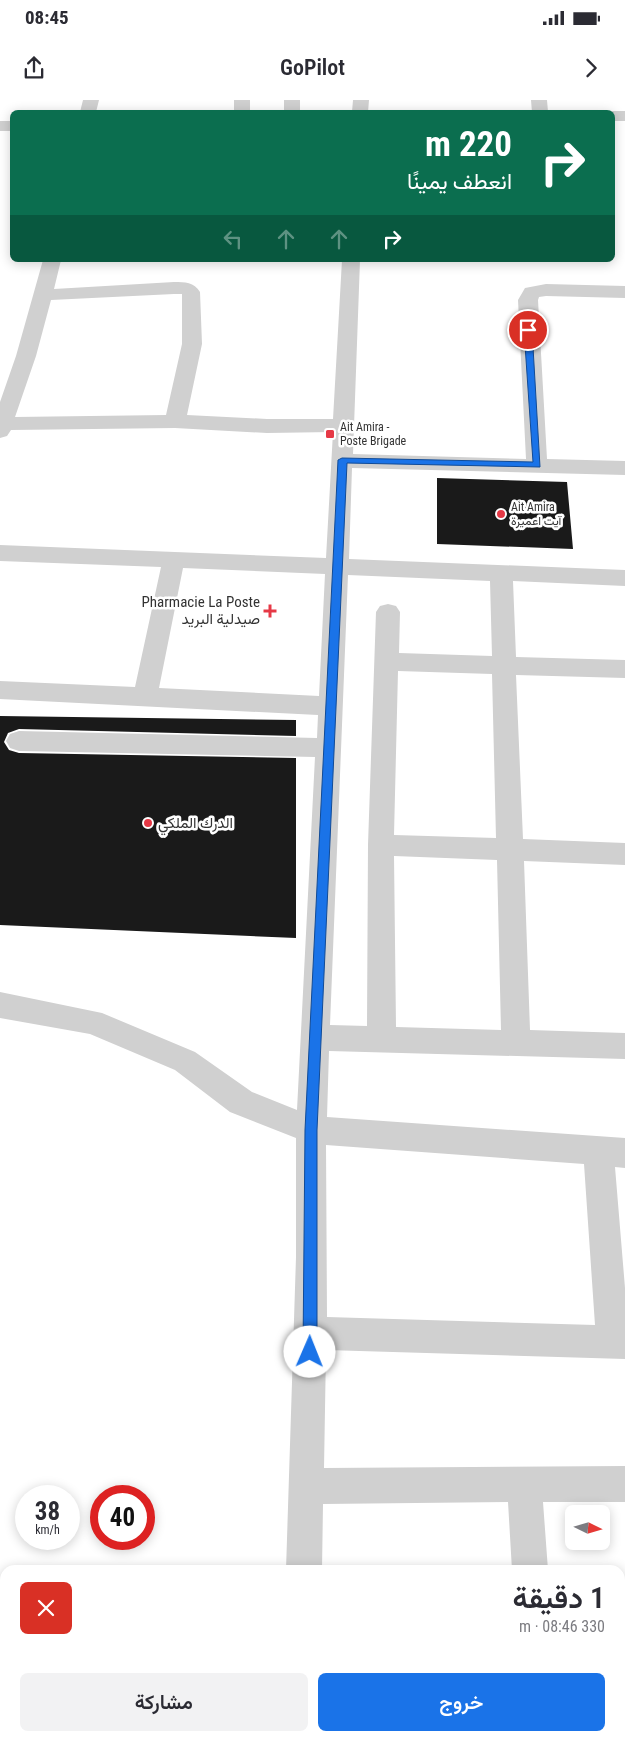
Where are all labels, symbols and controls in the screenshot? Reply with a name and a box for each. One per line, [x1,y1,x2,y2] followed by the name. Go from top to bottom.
[25,6,69,29] text: 08:45
[20,54,48,82] icon: share
[577,54,605,82] icon: forward
[280,55,345,80] text: GoPilot
[425,124,512,165] text: 220 m
[530,130,595,195] icon: right
[407,169,512,194] text: انعطف يمينًا
[219,225,247,253] icon: left
[272,225,300,253] icon: ahead
[325,225,353,253] icon: ahead
[378,225,406,253] icon: right
[507,309,549,351] pin
[514,316,542,344] icon: arrive
[340,420,407,448] place label: Ait Amira - Poste Brigade
[324,428,336,440] marker: Ait Amira - Poste Brigade
[511,500,563,529] place label: Ait Amira آيت اعميرة
[495,508,507,520] marker: Ait Amira آيت اعميرة
[142,593,260,628] place label: Pharmacie La Poste صيدلية البريد
[264,605,276,617] marker: Pharmacie La Poste صيدلية البريد
[158,814,233,836] place label: الدرك الملكي
[142,817,154,829] marker: الدرك الملكي
[283,1325,335,1377] position arrow
[90,1485,155,1550] speed limit sign: 40
[35,1497,60,1526] text: 38
[565,1505,610,1550] north arrow
[565,1505,610,1550] map controls
[35,1523,60,1537] text: km/h
[513,1580,605,1615] text: 1 دقيقة
[20,1582,72,1634] button: close
[519,1617,605,1636] text: 330 m · 08:46
[20,1673,308,1731] button: مشاركة
[318,1673,605,1731] button: خروج

